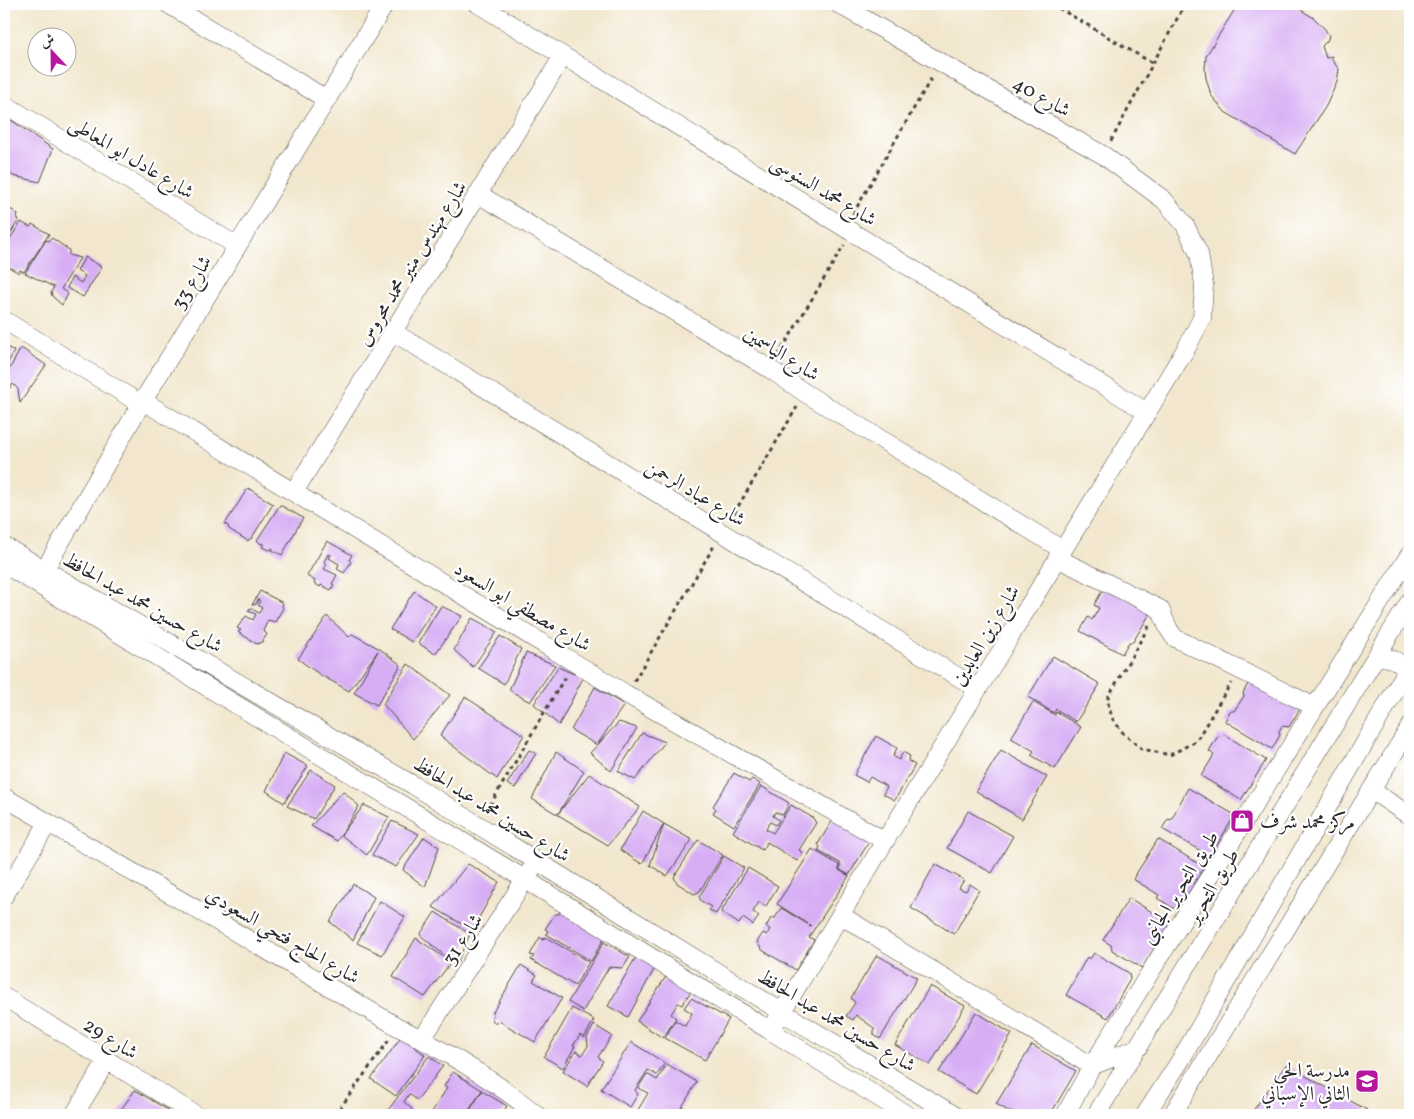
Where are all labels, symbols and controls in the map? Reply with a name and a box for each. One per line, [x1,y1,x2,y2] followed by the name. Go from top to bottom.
[28,28,78,78] north arrow
[38,30,58,53] text: ش
[1006,70,1075,127] street label: شارع 40
[62,110,199,209] street label: شارع عادل ابو المعاطى
[764,149,881,236] street label: شارع محمد السنوسى
[351,176,477,353] street label: شارع مهندس منير محمد محروس
[165,250,222,317] street label: شارع 33
[736,320,824,391] street label: شارع الياسمين
[639,453,750,536] street label: شارع عباد الرحمن
[56,546,227,663] street label: شارع حسين محمد عبد الحافظ
[446,556,596,663] street label: شارع مصطفي ابو السعود
[946,580,1030,693] street label: شارع زين العابدين
[406,751,575,872] street label: شارع حسين محمد عبد الحافظ
[1229,808,1255,834] shop icon: مركز محمد شرف
[1260,809,1355,837] place label: مركز محمد شرف
[1135,826,1227,950] street label: طريق التحرير الجانبى
[1179,844,1247,932] street label: طريق التحرير
[198,881,364,995] street label: شارع الحاج فتحي السعودي
[436,909,493,973] street label: شارع 31
[750,963,921,1082] street label: شارع حسين محمد عبد الحافظ
[76,1012,143,1069] street label: شارع 29
[1261,1058,1350,1109] place label: مدرسة الحي الثاني الإسباني
[1354,1068,1380,1094] school or university icon: مدرسة الحي الثاني الإسباني

